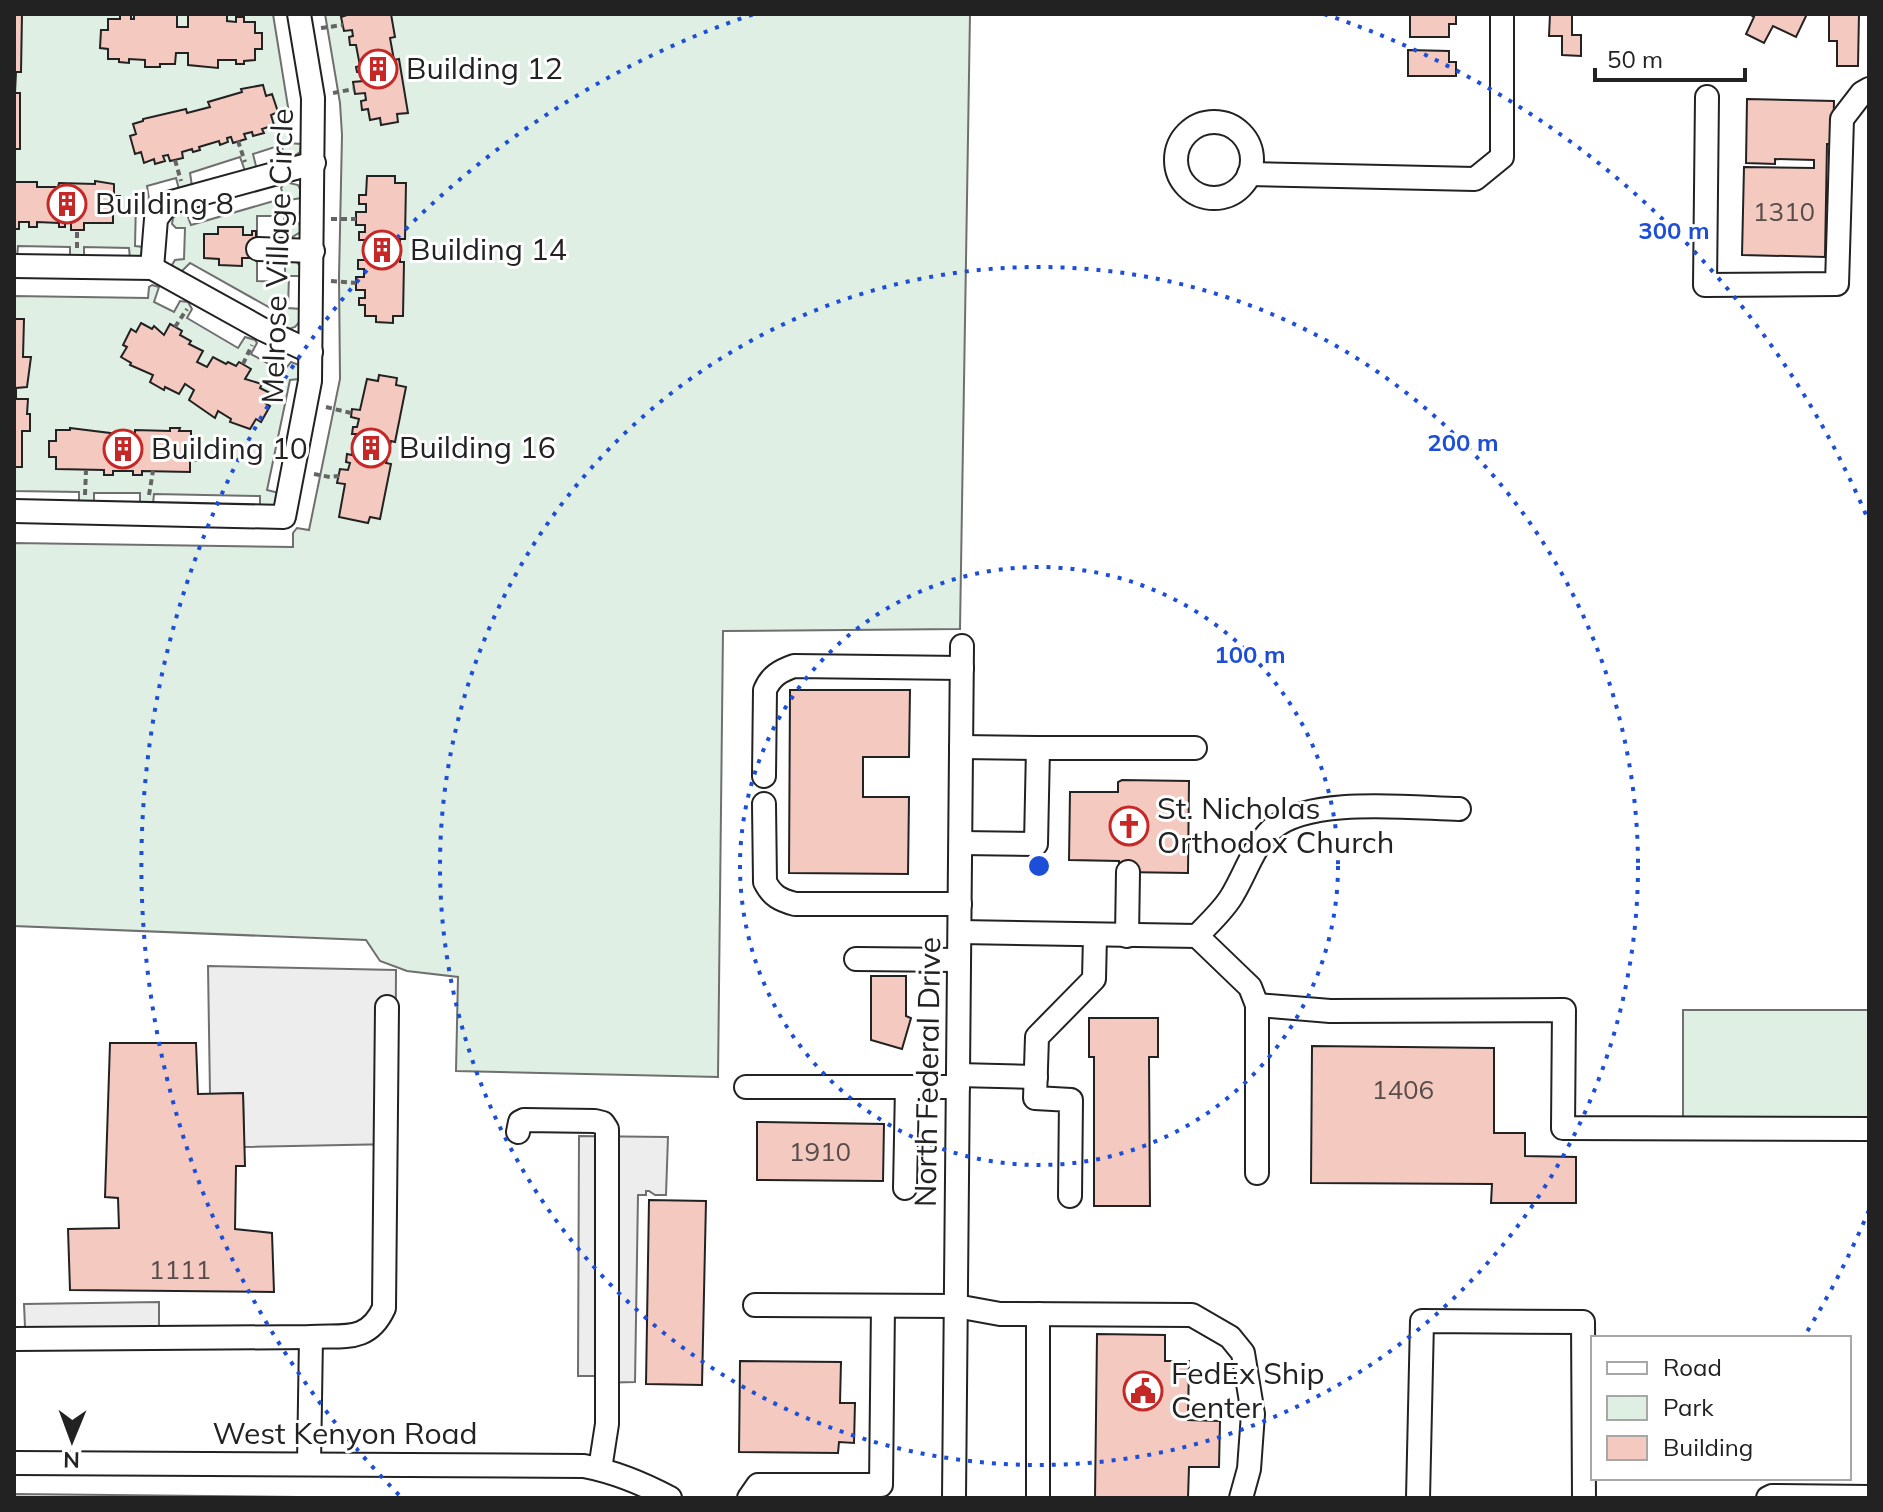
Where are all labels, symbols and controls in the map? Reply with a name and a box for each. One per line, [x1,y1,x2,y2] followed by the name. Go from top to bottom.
[1595,32,1745,82] scale bar
[1607,44,1663,74] text: 50 m
[357,48,399,90] building icon: Building 12
[406,49,563,87] place label: Building 12
[253,108,301,404] street label: Melrose Village Circle
[46,183,88,225] building icon: Building 8
[95,184,234,222] place label: Building 8
[1753,195,1815,228] house number: 1310
[1638,215,1710,245] text: 300 m
[361,229,403,271] building icon: Building 14
[410,230,567,268] place label: Building 14
[350,427,392,469] building icon: Building 16
[1427,427,1499,457] text: 200 m
[102,428,144,470] building icon: Building 10
[399,428,556,466] place label: Building 16
[151,429,308,467] place label: Building 10
[1214,639,1286,669] text: 100 m
[1157,789,1394,861] place label: St. Nicholas Orthodox Church
[1108,805,1150,847] church icon: St. Nicholas Orthodox Church
[1025,852,1053,880] centre of rings
[906,937,948,1207] street label: North Federal Drive
[1372,1073,1434,1106] house number: 1406
[789,1135,851,1168] house number: 1910
[149,1253,211,1286] house number: 1111
[1591,1336,1851,1480] legend
[1663,1352,1722,1382] text: Road
[1171,1354,1325,1426] place label: FedEx Ship Center
[1122,1370,1164,1412] public building icon: FedEx Ship Center
[1663,1392,1714,1422] text: Park
[32,1400,112,1480] north arrow
[212,1414,478,1452] street label: West Kenyon Road
[1663,1432,1753,1462] text: Building
[63,1446,80,1474] text: N

